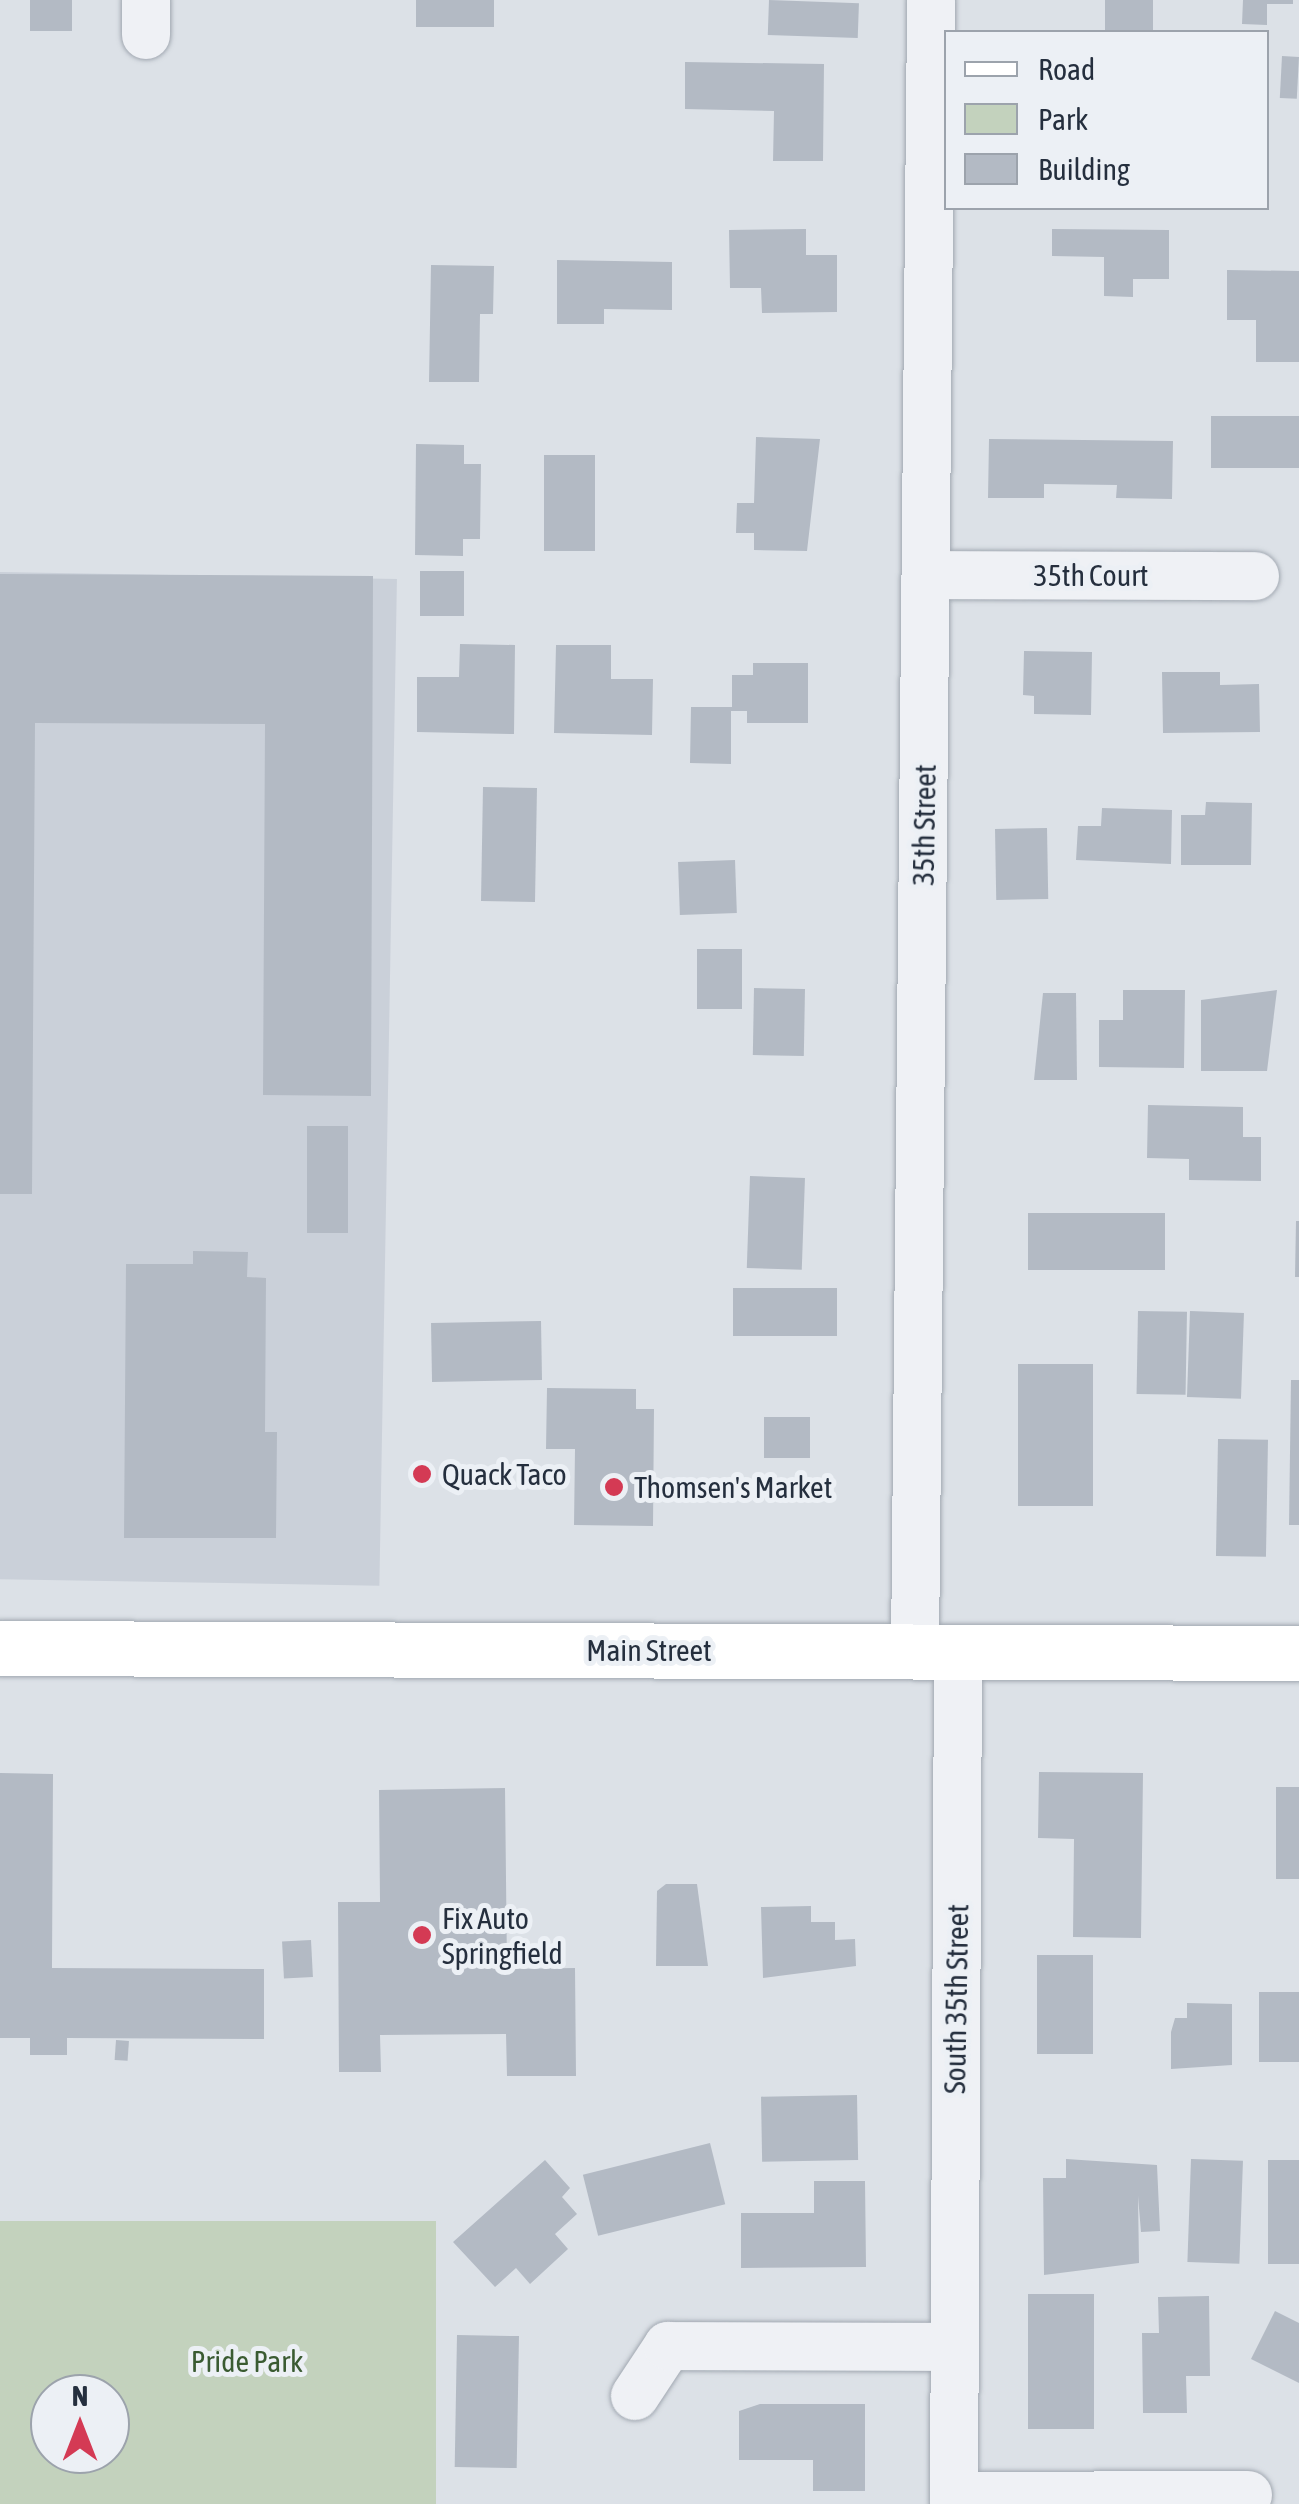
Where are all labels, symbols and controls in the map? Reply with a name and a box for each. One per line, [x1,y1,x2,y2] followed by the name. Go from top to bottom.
[944,30,1269,210] legend
[1038,52,1095,86] text: Road
[1038,102,1088,136] text: Park
[1038,152,1130,186] text: Building
[1034,557,1148,593] street label: 35th Court
[905,764,943,886] street label: 35th Street
[442,1456,567,1492] place label: Quack Taco
[411,1463,433,1485] marker: Quack Taco
[634,1469,832,1505] place label: Thomsen's Market
[603,1476,625,1498] marker: Thomsen's Market
[586,1632,712,1668] street label: Main Street
[442,1900,563,1970] place label: Fix Auto Springfield
[936,1904,976,2094] street label: South 35th Street
[411,1924,433,1946] marker: Fix Auto Springfield
[191,2343,303,2379] park label: Pride Park
[30,2374,130,2474] north arrow
[72,2380,88,2412] text: N

